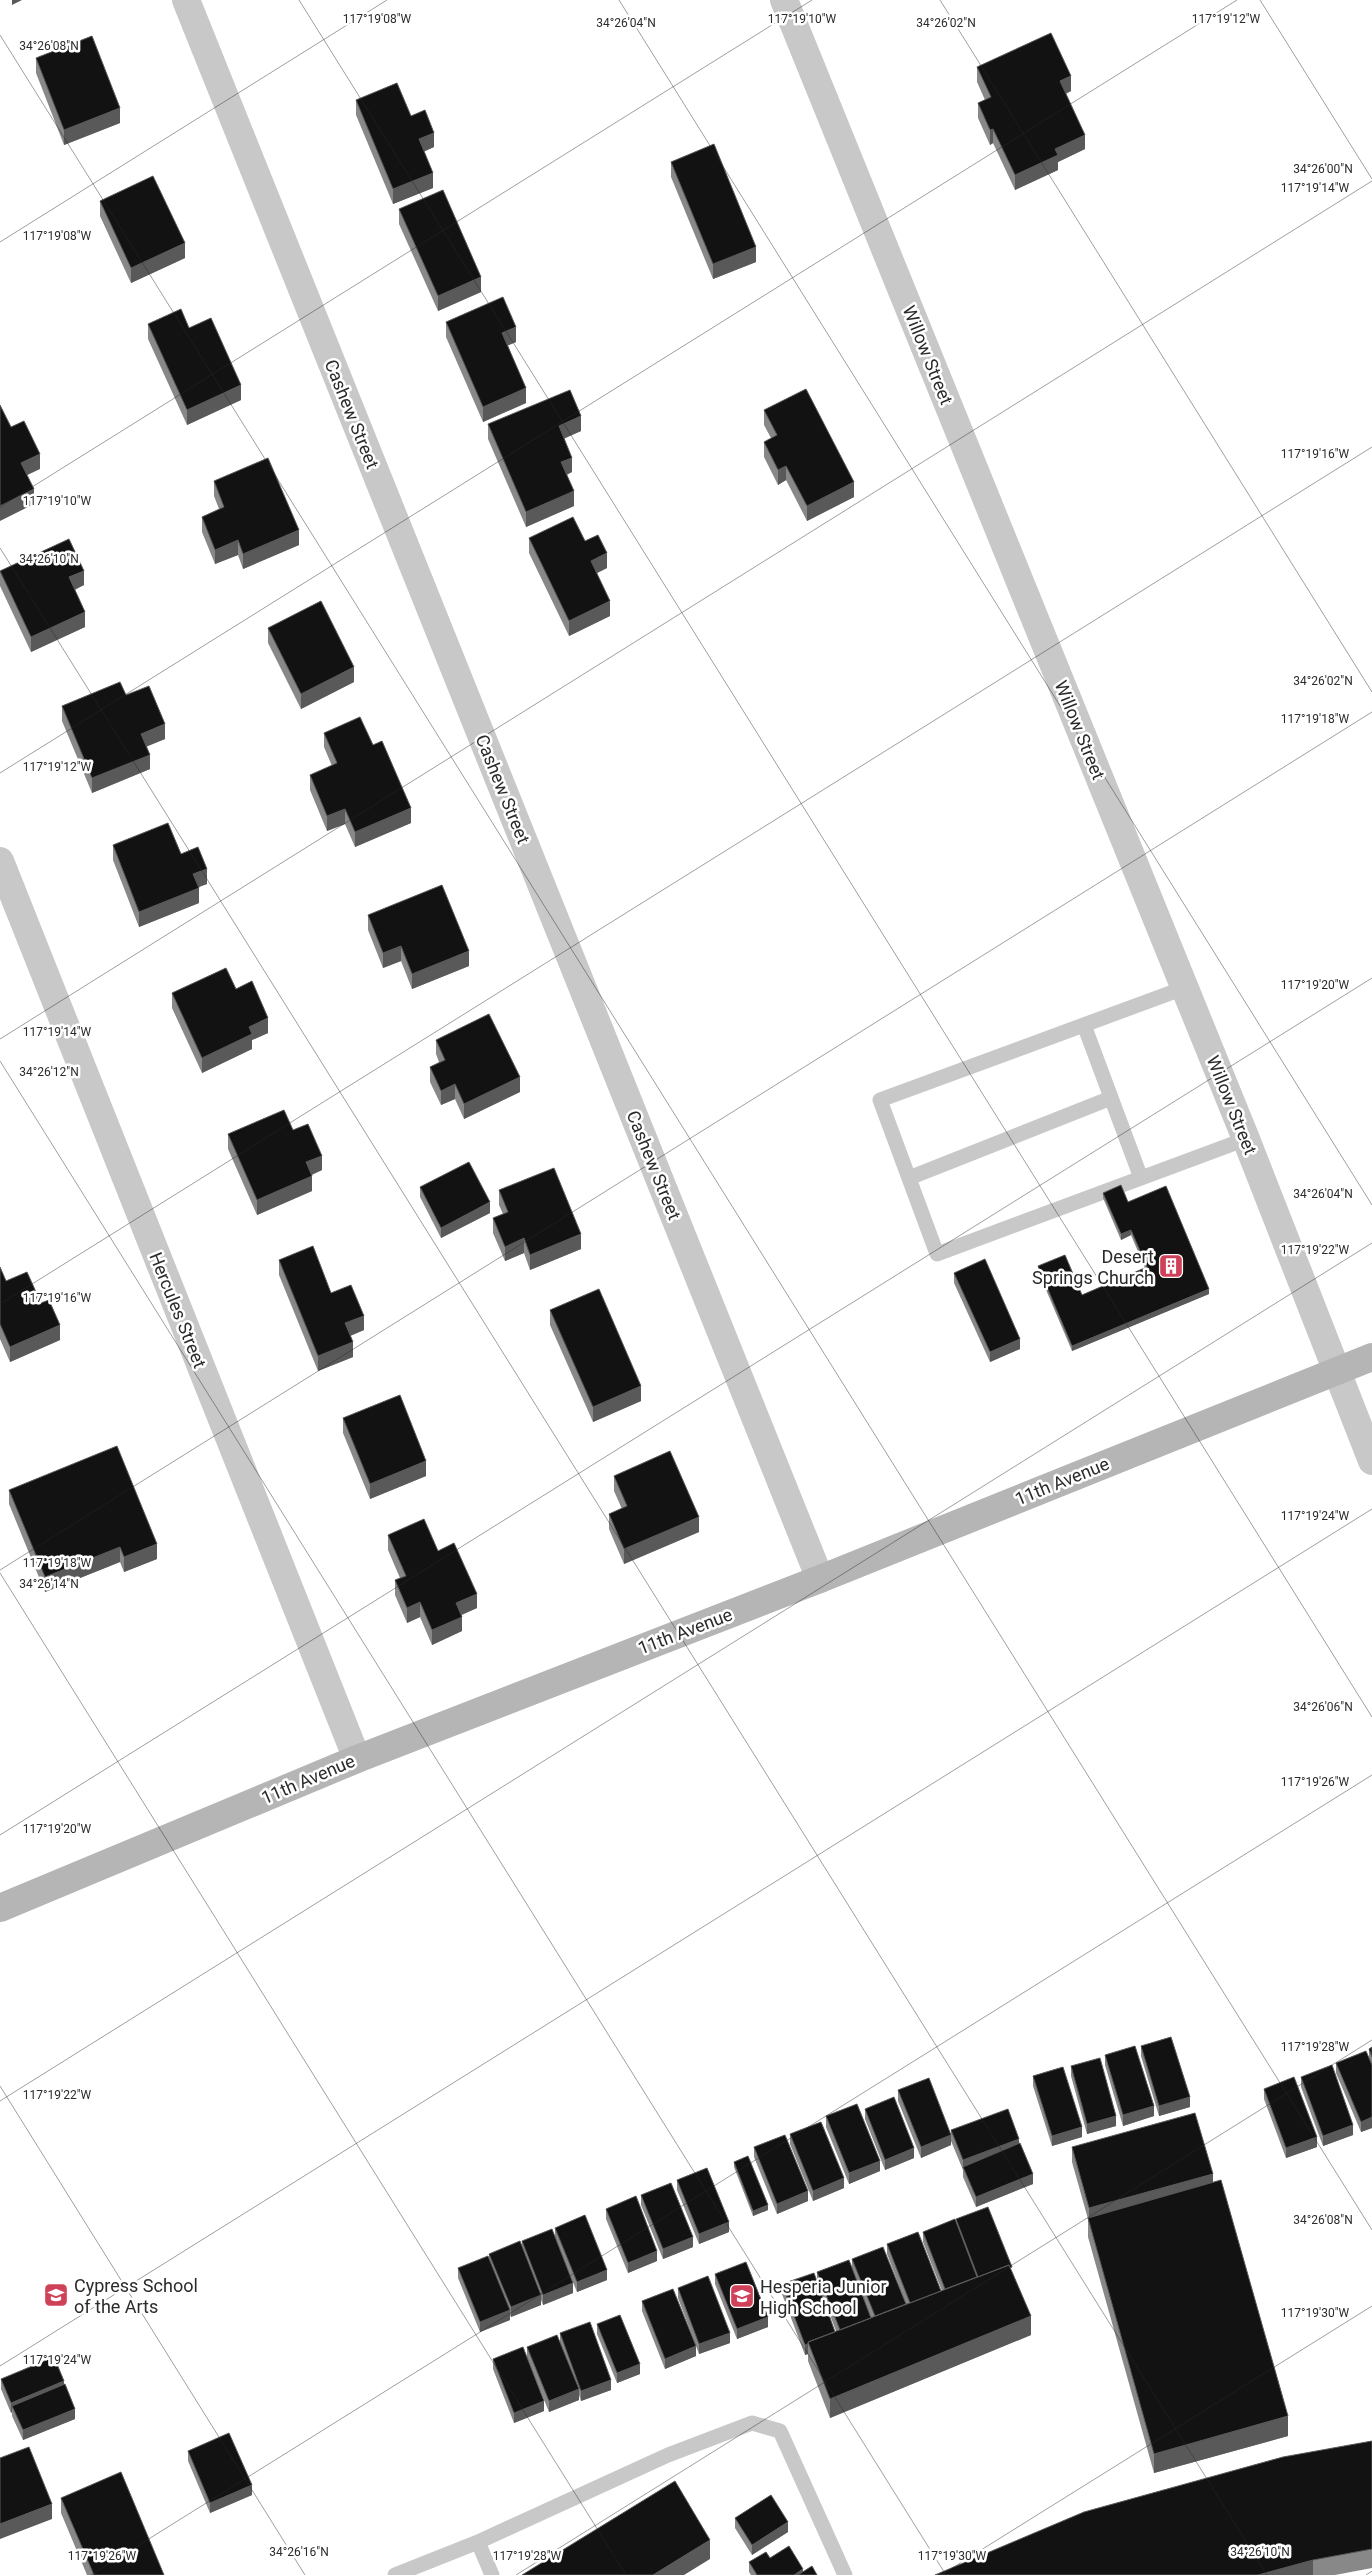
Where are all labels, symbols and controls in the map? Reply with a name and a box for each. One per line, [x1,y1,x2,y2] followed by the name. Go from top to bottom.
[343,12,411,26] text: 117°19'08"W
[768,12,836,26] text: 117°19'10"W
[1192,12,1260,26] text: 117°19'12"W
[596,16,656,30] text: 34°26'04"N
[916,16,976,30] text: 34°26'02"N
[19,39,79,53] text: 34°26'08"N
[1293,162,1353,176] text: 34°26'00"N
[1281,181,1349,195] text: 117°19'14"W
[23,229,91,243] text: 117°19'08"W
[899,302,957,408] street label: Willow Street
[321,356,383,472] street label: Cashew Street
[1281,447,1349,461] text: 117°19'16"W
[23,494,91,508] text: 117°19'10"W
[19,552,79,566] text: 34°26'10"N
[1293,674,1353,688] text: 34°26'02"N
[1051,677,1109,783] street label: Willow Street
[1281,712,1349,726] text: 117°19'18"W
[472,731,534,847] street label: Cashew Street
[23,760,91,774] text: 117°19'12"W
[1281,978,1349,992] text: 117°19'20"W
[23,1025,91,1039] text: 117°19'14"W
[1203,1052,1261,1158] street label: Willow Street
[19,1065,79,1079] text: 34°26'12"N
[623,1107,685,1223] street label: Cashew Street
[1293,1187,1353,1201] text: 34°26'04"N
[1281,1243,1349,1257] text: 117°19'22"W
[1032,1246,1154,1288] place label: Desert Springs Church
[145,1249,211,1371] street label: Hercules Street
[1158,1253,1184,1279] building icon: Desert Springs Church
[23,1291,91,1305] text: 117°19'16"W
[1012,1453,1112,1509] street label: 11th Avenue
[1281,1509,1349,1523] text: 117°19'24"W
[23,1556,91,1570] text: 117°19'18"W
[19,1577,79,1591] text: 34°26'14"N
[635,1603,735,1659] street label: 11th Avenue
[1293,1700,1353,1714] text: 34°26'06"N
[258,1750,358,1808] street label: 11th Avenue
[1281,1775,1349,1789] text: 117°19'26"W
[23,1822,91,1836] text: 117°19'20"W
[1281,2040,1349,2054] text: 117°19'28"W
[23,2088,91,2102] text: 117°19'22"W
[1293,2213,1353,2227] text: 34°26'08"N
[74,2275,198,2317] place label: Cypress School of the Arts
[760,2276,887,2318] place label: Hesperia Junior High School
[43,2282,69,2308] school or university icon: Cypress School of the Arts
[729,2283,755,2309] school or university icon: Hesperia Junior High School
[1281,2306,1349,2320] text: 117°19'30"W
[23,2353,91,2367] text: 117°19'24"W
[269,2545,329,2559] text: 34°26'16"N
[1230,2545,1290,2559] text: 34°26'10"N
[68,2549,136,2563] text: 117°19'26"W
[493,2549,561,2563] text: 117°19'28"W
[918,2549,986,2563] text: 117°19'30"W

